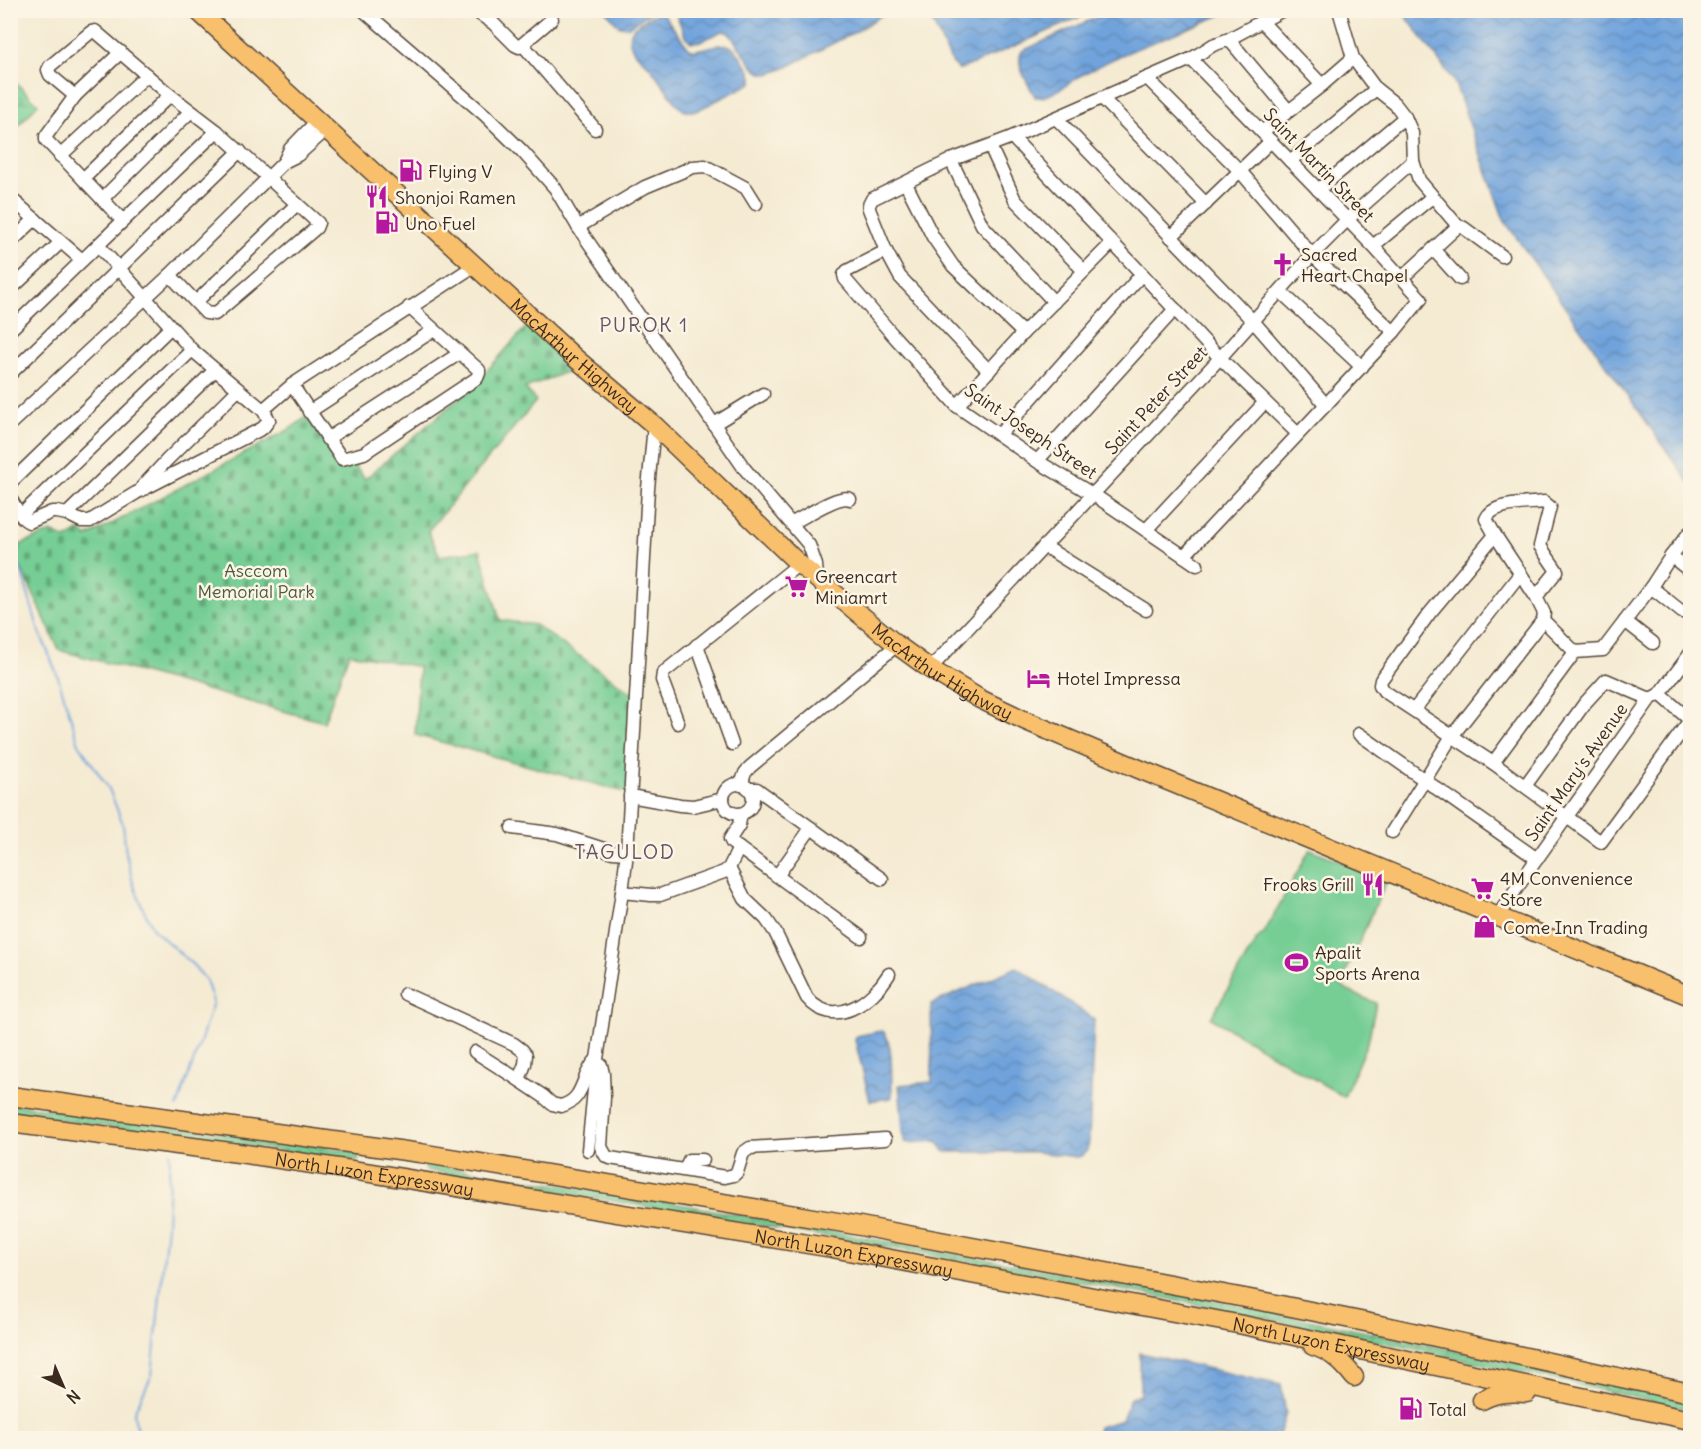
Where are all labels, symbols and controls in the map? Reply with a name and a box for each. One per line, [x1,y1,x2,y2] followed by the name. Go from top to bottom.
[1259,103,1379,227] street label: Saint Martin Street
[397,158,423,184] fuel station icon: Flying V
[428,160,492,183] place label: Flying V
[364,184,390,210] restaurant icon: Shonjoi Ramen
[395,186,516,209] place label: Shonjoi Ramen
[374,210,400,236] fuel station icon: Uno Fuel
[405,212,476,235] place label: Uno Fuel
[1301,243,1408,287] place label: Sacred Heart Chapel
[1270,251,1296,277] church icon: Sacred Heart Chapel
[506,293,643,418] street label: MacArthur Highway
[599,312,689,337] district label: PUROK 1
[1100,341,1212,459] street label: Saint Peter Street
[960,378,1102,484] street label: Saint Joseph Street
[197,559,315,603] park label: Asccom Memorial Park
[815,565,897,609] place label: Greencart Miniamrt
[784,573,810,599] supermarket icon: Greencart Miniamrt
[867,618,1017,725] street label: MacArthur Highway
[1026,665,1052,691] hotel icon: Hotel Impressa
[1057,667,1181,690] place label: Hotel Impressa
[1520,698,1632,846] street label: Saint Mary's Avenue
[575,839,675,864] district label: TAGULOD
[1500,867,1633,911] place label: 4M Convenience Store
[1359,871,1385,897] restaurant icon: Frooks Grill
[1263,873,1354,896] place label: Frooks Grill
[1469,875,1495,901] supermarket icon: 4M Convenience Store
[1472,914,1498,940] shop icon: Come Inn Trading
[1503,916,1648,939] place label: Come Inn Trading
[1315,941,1420,985] place label: Apalit Sports Arena
[1284,949,1310,975] sports icon: Apalit Sports Arena
[273,1147,476,1201] street label: North Luzon Expressway
[753,1224,955,1282] street label: North Luzon Expressway
[1231,1312,1432,1376] street label: North Luzon Expressway
[33,1356,93,1416] north arrow
[62,1386,84,1408] text: N
[1397,1396,1423,1422] fuel station icon: Total
[1428,1398,1467,1421] place label: Total

